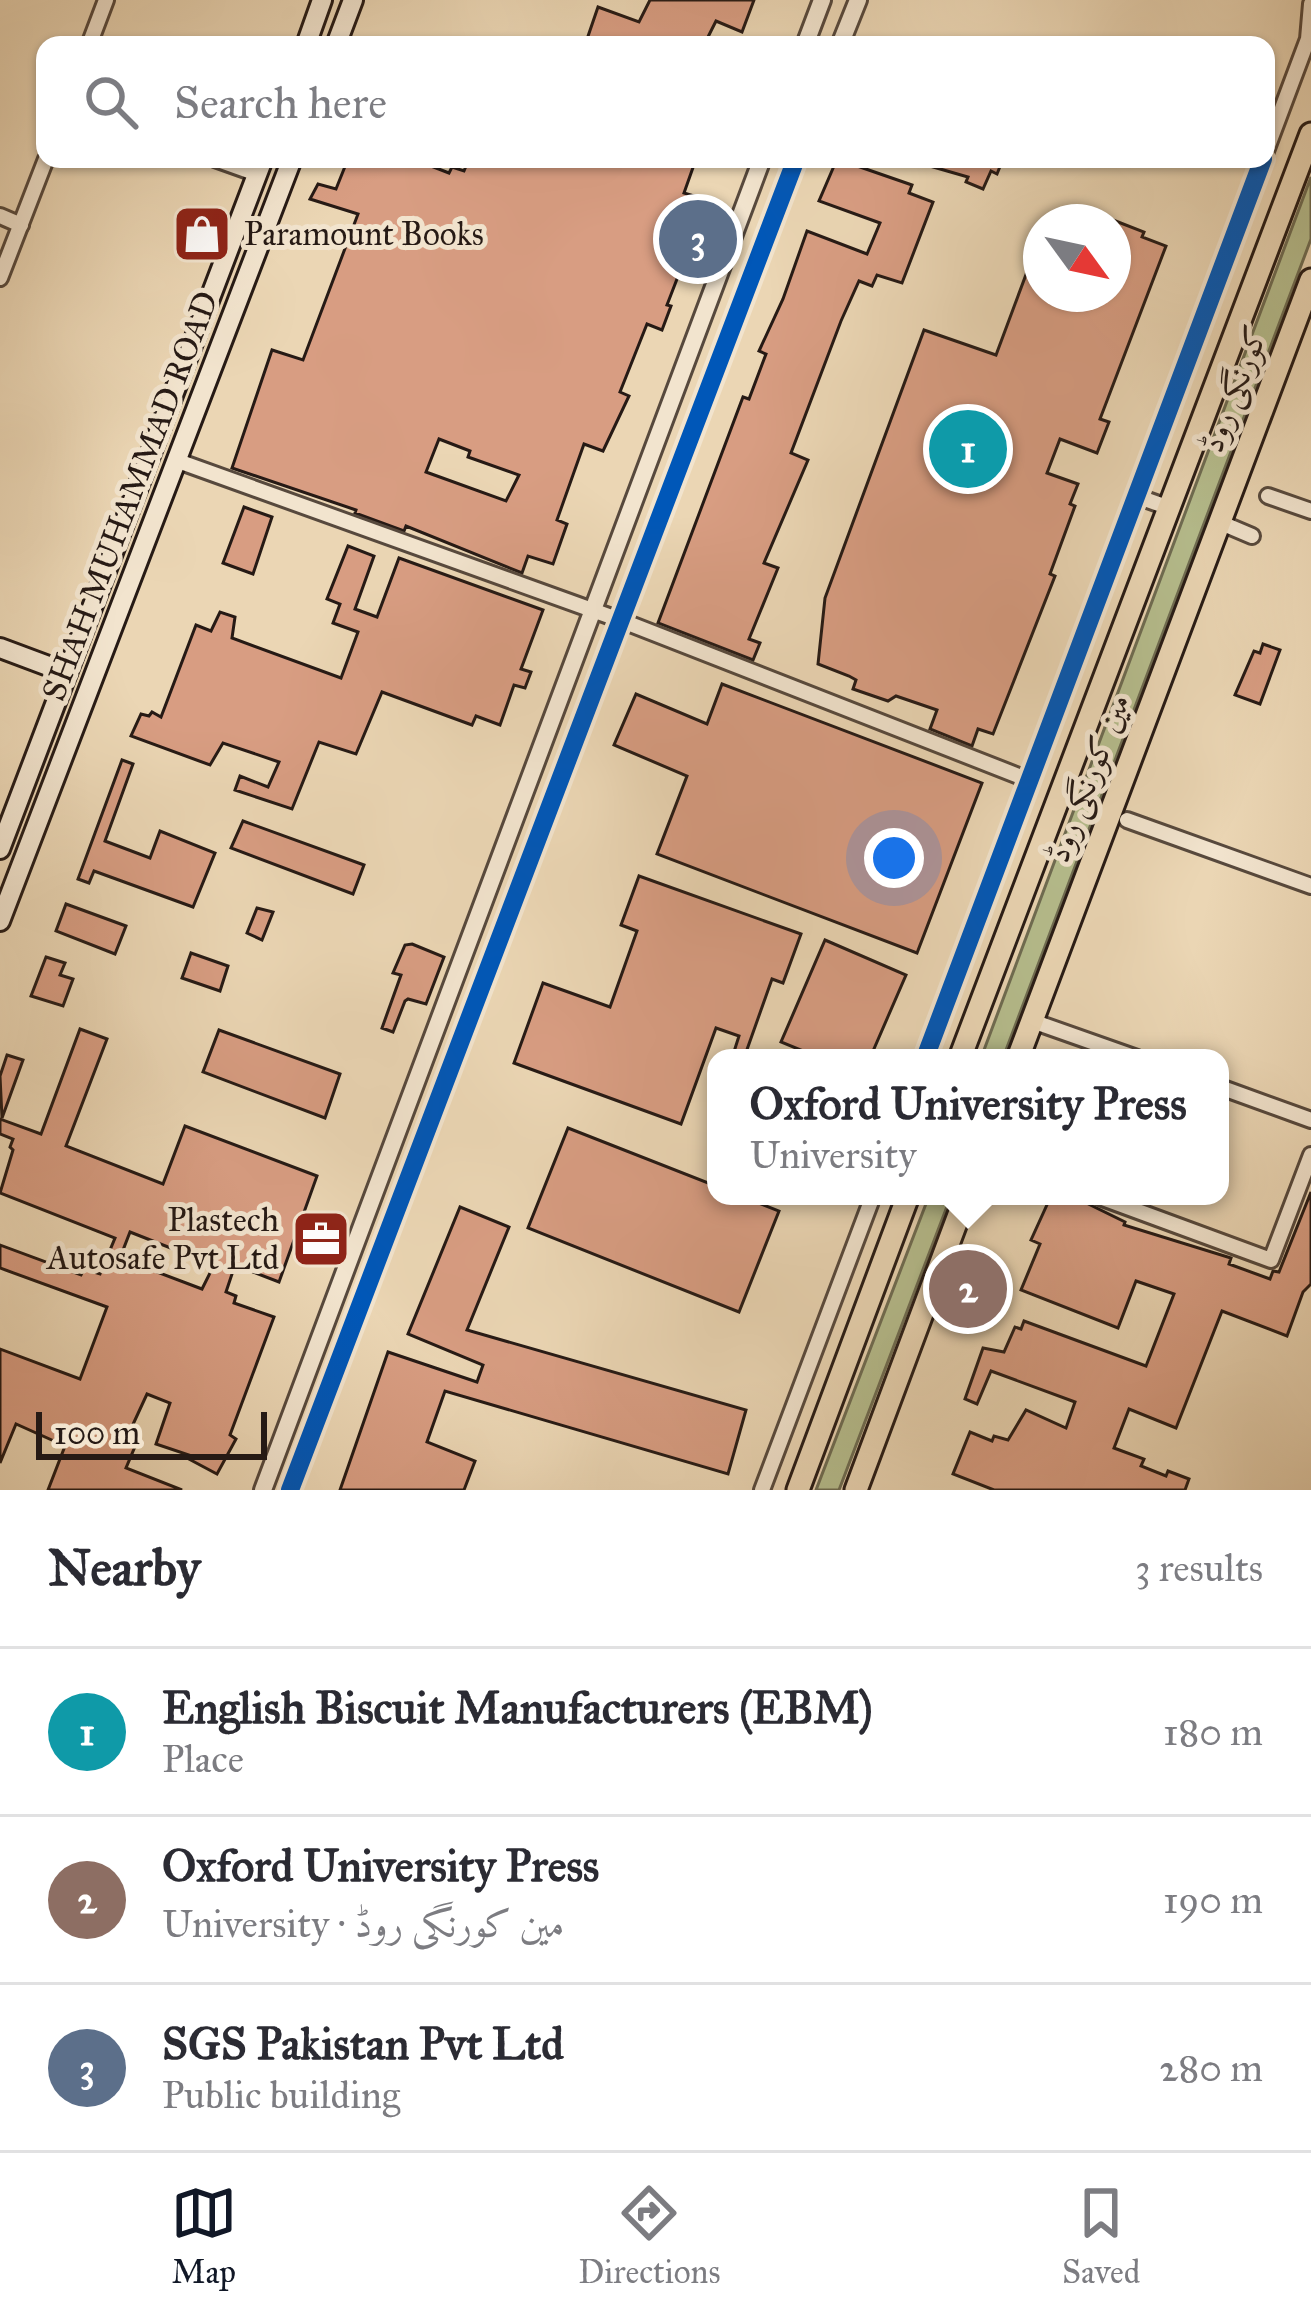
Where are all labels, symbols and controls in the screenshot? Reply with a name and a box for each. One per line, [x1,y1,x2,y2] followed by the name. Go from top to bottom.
[36,36,1275,168] search box
[78,69,144,135] icon: search
[174,75,387,130] text: Search here
[659,194,737,284] pin: 3
[171,203,233,265] shop icon: Paramount Books
[1023,204,1131,312] north arrow
[244,214,484,254] place label: Paramount Books
[33,286,227,706] street label: SHAH MUHAMMAD ROAD
[1192,320,1279,459] street label: کورنگی روڈ
[929,404,1007,494] pin: 1
[1038,688,1141,869] street label: مین کورنگی روڈ
[864,828,924,888] your location
[707,1049,1229,1205] popup
[749,1076,1187,1131] text: Oxford University Press
[749,1131,917,1179] text: University
[45,1200,279,1278] place label: Plastech Autosafe Pvt Ltd
[290,1208,352,1270] office icon: Plastech Autosafe Pvt Ltd
[929,1244,1007,1334] pin: 2
[36,1406,267,1459] scale bar
[54,1413,140,1453] text: 100 m
[48,1537,200,1599] text: Nearby
[1135,1544,1263,1592] text: 3 results
[162,1680,873,1735] text: English Biscuit Manufacturers (EBM)
[79,1708,95,1756] text: 1
[1163,1708,1263,1756] text: 180 m
[162,1735,244,1783] text: Place
[162,1838,599,1893] text: Oxford University Press
[77,1876,97,1924] text: 2
[1163,1876,1263,1924] text: 190 m
[162,1900,564,1948] text: University · مین کورنگی روڈ
[162,2016,564,2071] text: SGS Pakistan Pvt Ltd
[79,2044,95,2092] text: 3
[1159,2044,1263,2092] text: 280 m
[162,2071,400,2119] text: Public building
[171,2180,237,2292] tab: Map
[578,2180,720,2292] tab: Directions
[1062,2180,1140,2292] tab: Saved

